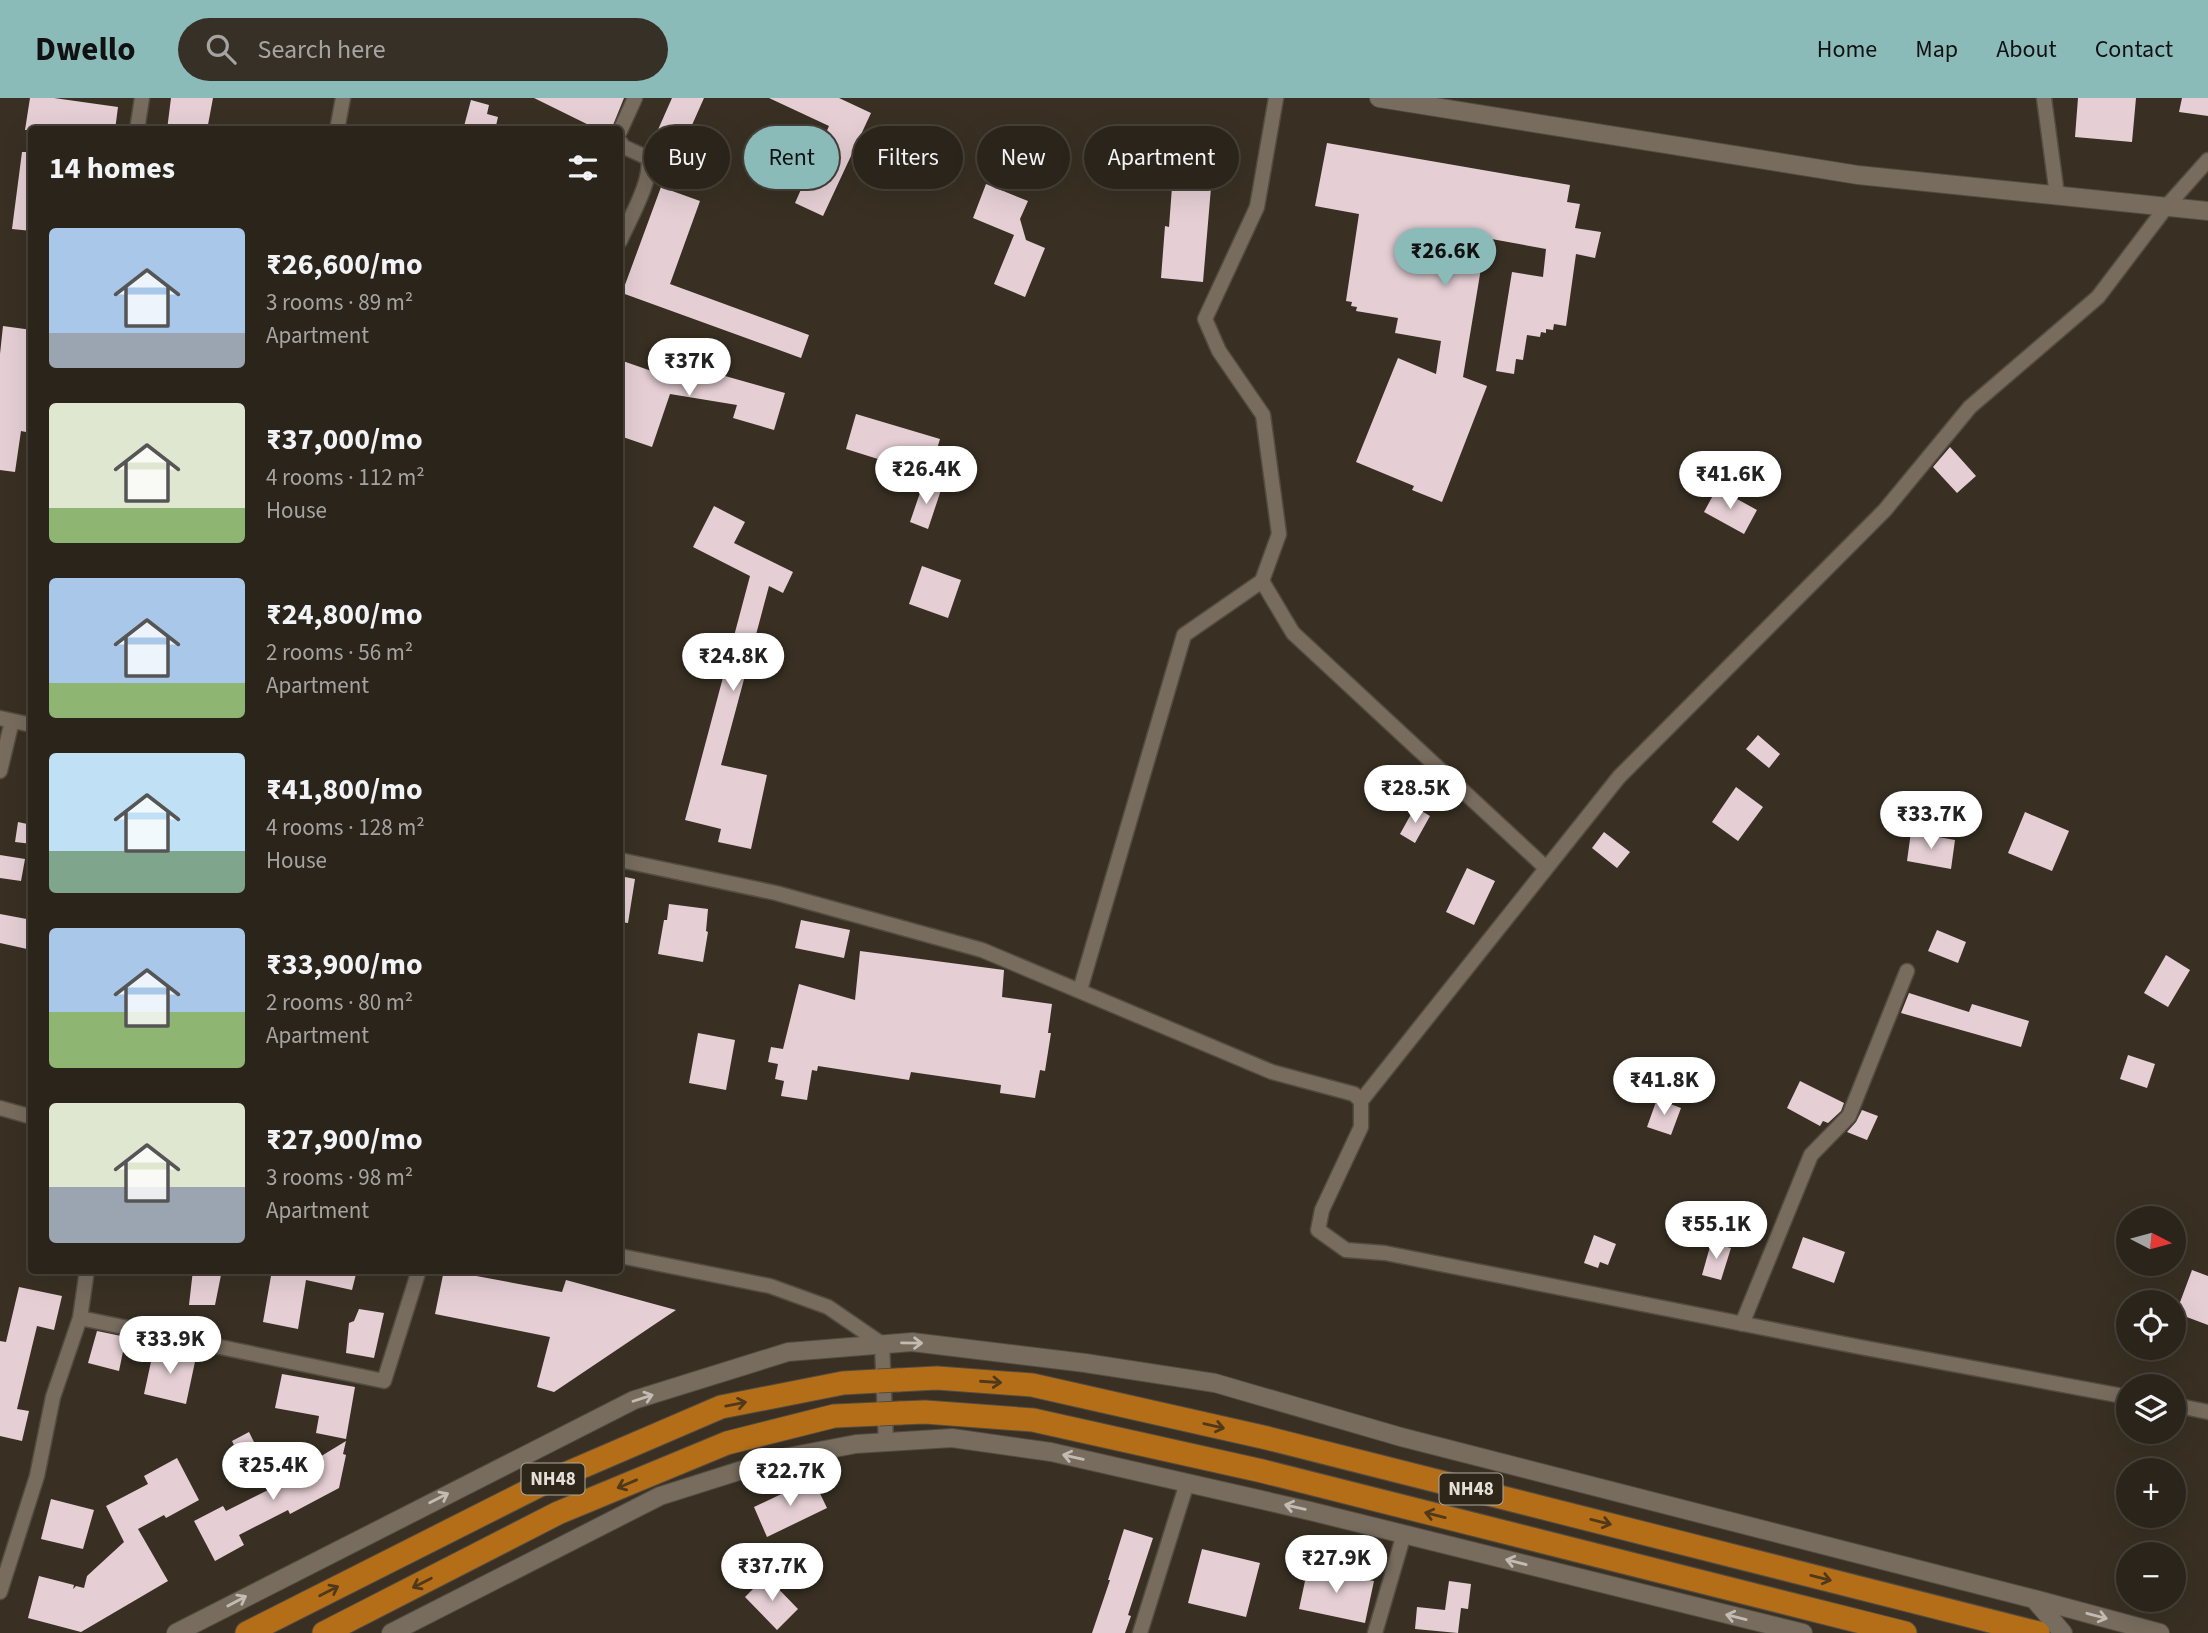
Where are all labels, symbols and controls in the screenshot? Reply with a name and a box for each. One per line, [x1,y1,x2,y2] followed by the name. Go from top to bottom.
[178,18,668,81] search box
[35,26,136,73] text: Dwello
[202,30,240,68] icon: search
[258,31,386,68] text: Search here
[1817,32,1877,67] text: Home
[1915,32,1958,67] text: Map
[1996,32,2057,67] text: About
[2095,32,2173,67] text: Contact
[644,126,730,189] chip: Buy
[744,126,839,189] chip: Rent
[853,126,963,189] chip: Filters
[977,126,1070,189] chip: New
[1084,126,1239,189] chip: Apartment
[49,147,175,190] text: 14 homes
[564,149,602,187] icon: filters
[1388,228,1502,288] pin: ₹26.6K
[1410,234,1480,267] text: ₹26.6K
[266,243,423,286] text: ₹26,600/mo
[105,256,189,340] icon: home
[266,286,413,319] text: 3 rooms · 89 m²
[266,319,369,352] text: Apartment
[648,338,730,398] pin: ₹37K
[664,344,714,377] text: ₹37K
[266,418,423,461] text: ₹37,000/mo
[105,431,189,515] icon: home
[869,446,983,506] pin: ₹26.4K
[891,452,961,485] text: ₹26.4K
[1673,452,1787,511] pin: ₹41.6K
[1695,457,1765,490] text: ₹41.6K
[266,461,425,494] text: 4 rooms · 112 m²
[266,494,327,527] text: House
[266,593,423,636] text: ₹24,800/mo
[105,606,189,690] icon: home
[676,634,790,693] pin: ₹24.8K
[266,636,413,669] text: 2 rooms · 56 m²
[698,639,768,672] text: ₹24.8K
[266,669,369,702] text: Apartment
[1358,766,1472,825] pin: ₹28.5K
[266,768,423,811] text: ₹41,800/mo
[1380,771,1450,804] text: ₹28.5K
[105,781,189,865] icon: home
[1874,792,1988,851] pin: ₹33.7K
[1896,797,1966,830] text: ₹33.7K
[266,811,425,844] text: 4 rooms · 128 m²
[266,844,327,877] text: House
[266,943,423,986] text: ₹33,900/mo
[105,956,189,1040] icon: home
[266,986,413,1019] text: 2 rooms · 80 m²
[266,1019,369,1052] text: Apartment
[1607,1058,1721,1117] pin: ₹41.8K
[1629,1063,1699,1096] text: ₹41.8K
[266,1118,423,1161] text: ₹27,900/mo
[105,1131,189,1215] icon: home
[266,1161,413,1194] text: 3 rooms · 98 m²
[266,1194,369,1227] text: Apartment
[1659,1202,1773,1261] pin: ₹55.1K
[2116,1206,2186,1276] north arrow
[2116,1206,2186,1612] map controls
[1681,1207,1751,1240] text: ₹55.1K
[2116,1290,2186,1360] button: locate
[113,1316,227,1376] pin: ₹33.9K
[135,1322,205,1355] text: ₹33.9K
[901,1336,924,1350] one-way arrow
[2116,1374,2186,1444] button: layers
[979,1376,1002,1389] one-way arrow
[632,1391,654,1403] one-way arrow
[724,1397,747,1411] one-way arrow
[1202,1420,1225,1433] one-way arrow
[216,1442,330,1502] pin: ₹25.4K
[238,1448,308,1481] text: ₹25.4K
[733,1448,847,1508] pin: ₹22.7K
[1062,1450,1085,1463] one-way arrow
[755,1454,825,1487] text: ₹22.7K
[2116,1458,2186,1528] button: +
[522,1464,584,1494] road number: NH48
[1440,1474,1502,1504] road number: NH48
[616,1479,638,1492] one-way arrow
[428,1491,449,1505] one-way arrow
[1284,1500,1307,1514] one-way arrow
[1424,1508,1446,1521] one-way arrow
[1589,1516,1612,1529] one-way arrow
[1279,1536,1393,1595] pin: ₹27.9K
[1301,1541,1371,1574] text: ₹27.9K
[2116,1542,2186,1612] button: −
[715,1544,829,1603] pin: ₹37.7K
[737,1549,807,1582] text: ₹37.7K
[1505,1555,1527,1568] one-way arrow
[1810,1572,1832,1585] one-way arrow
[412,1576,433,1590] one-way arrow
[318,1584,339,1597] one-way arrow
[226,1594,246,1608] one-way arrow
[1725,1610,1748,1623] one-way arrow
[2085,1610,2108,1623] one-way arrow

